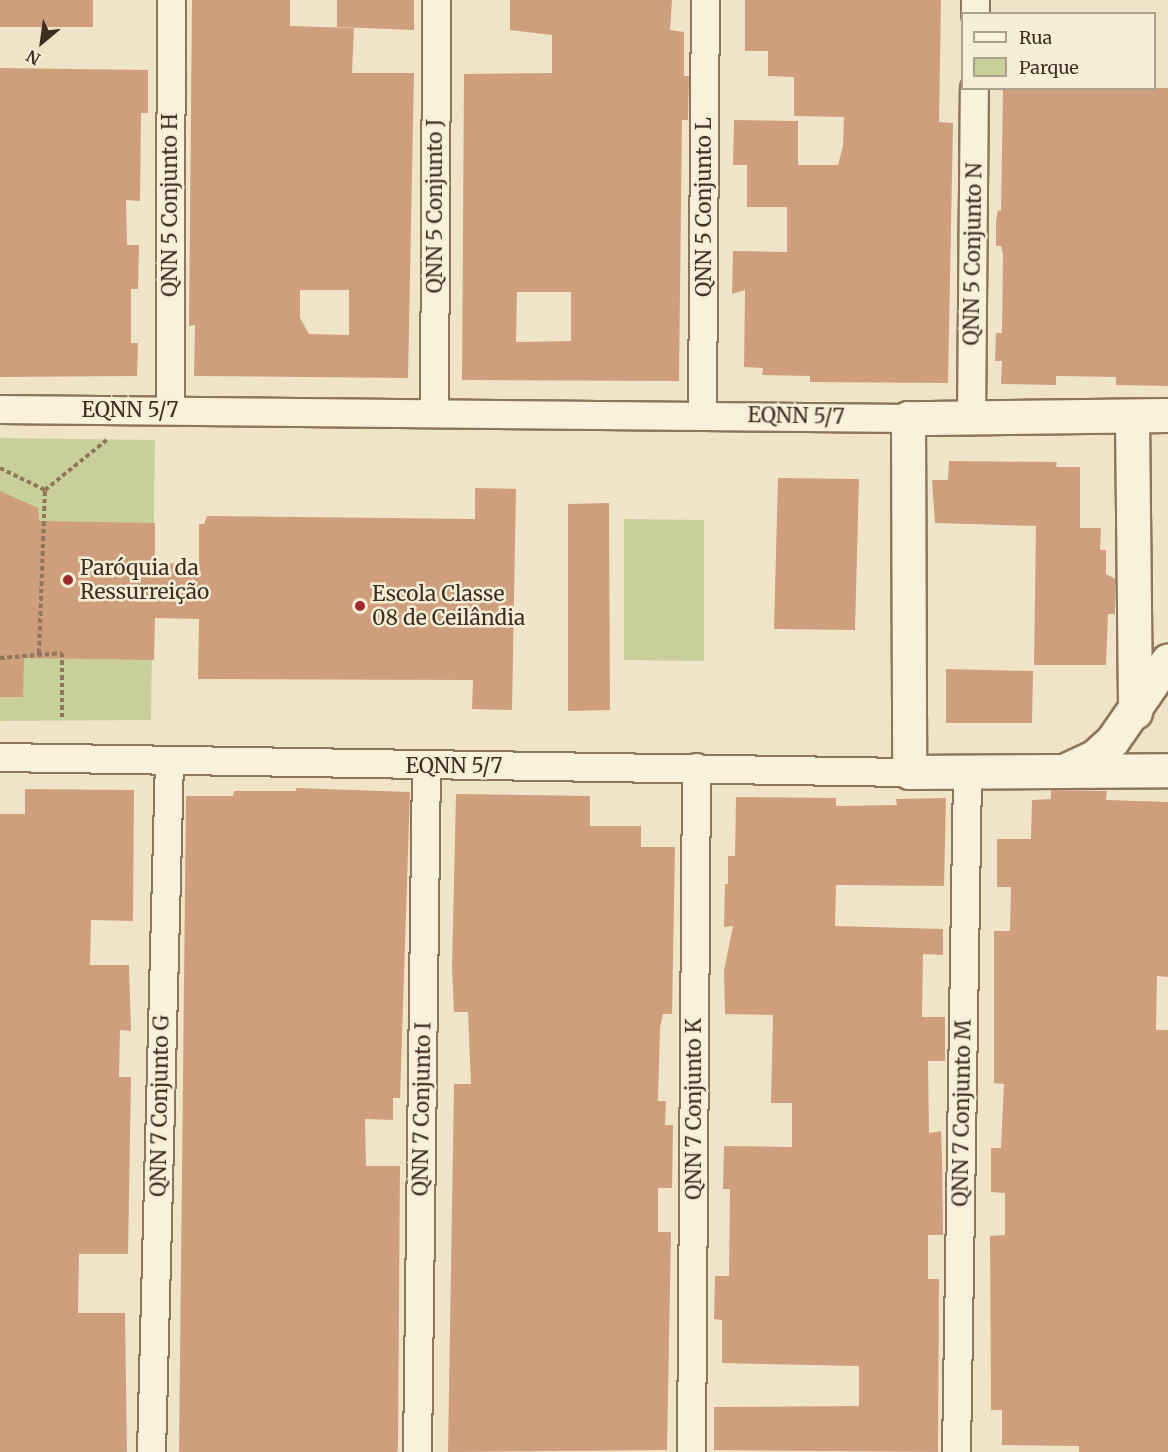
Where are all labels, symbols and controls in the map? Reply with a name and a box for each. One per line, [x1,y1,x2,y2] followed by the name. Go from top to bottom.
[12,12,72,72] north arrow
[961,12,1156,90] legend
[1019,26,1052,49] text: Rua
[23,46,44,70] text: N
[1019,56,1079,79] text: Parque
[157,113,183,297] street label: QNN 5 Conjunto H
[691,117,717,297] street label: QNN 5 Conjunto L
[422,119,448,293] street label: QNN 5 Conjunto J
[959,162,987,346] street label: QNN 5 Conjunto N
[82,397,178,423] street label: EQNN 5/7
[747,403,845,429] street label: EQNN 5/7
[80,555,209,605] place label: Paróquia da Ressurreição
[61,573,75,587] marker: Paróquia da Ressurreição
[372,581,525,631] place label: Escola Classe 08 de Ceilândia
[353,599,367,613] marker: Escola Classe 08 de Ceilândia
[406,753,502,779] street label: EQNN 5/7
[146,1015,174,1197] street label: QNN 7 Conjunto G
[681,1018,707,1200] street label: QNN 7 Conjunto K
[948,1019,976,1207] street label: QNN 7 Conjunto M
[408,1022,436,1196] street label: QNN 7 Conjunto I

